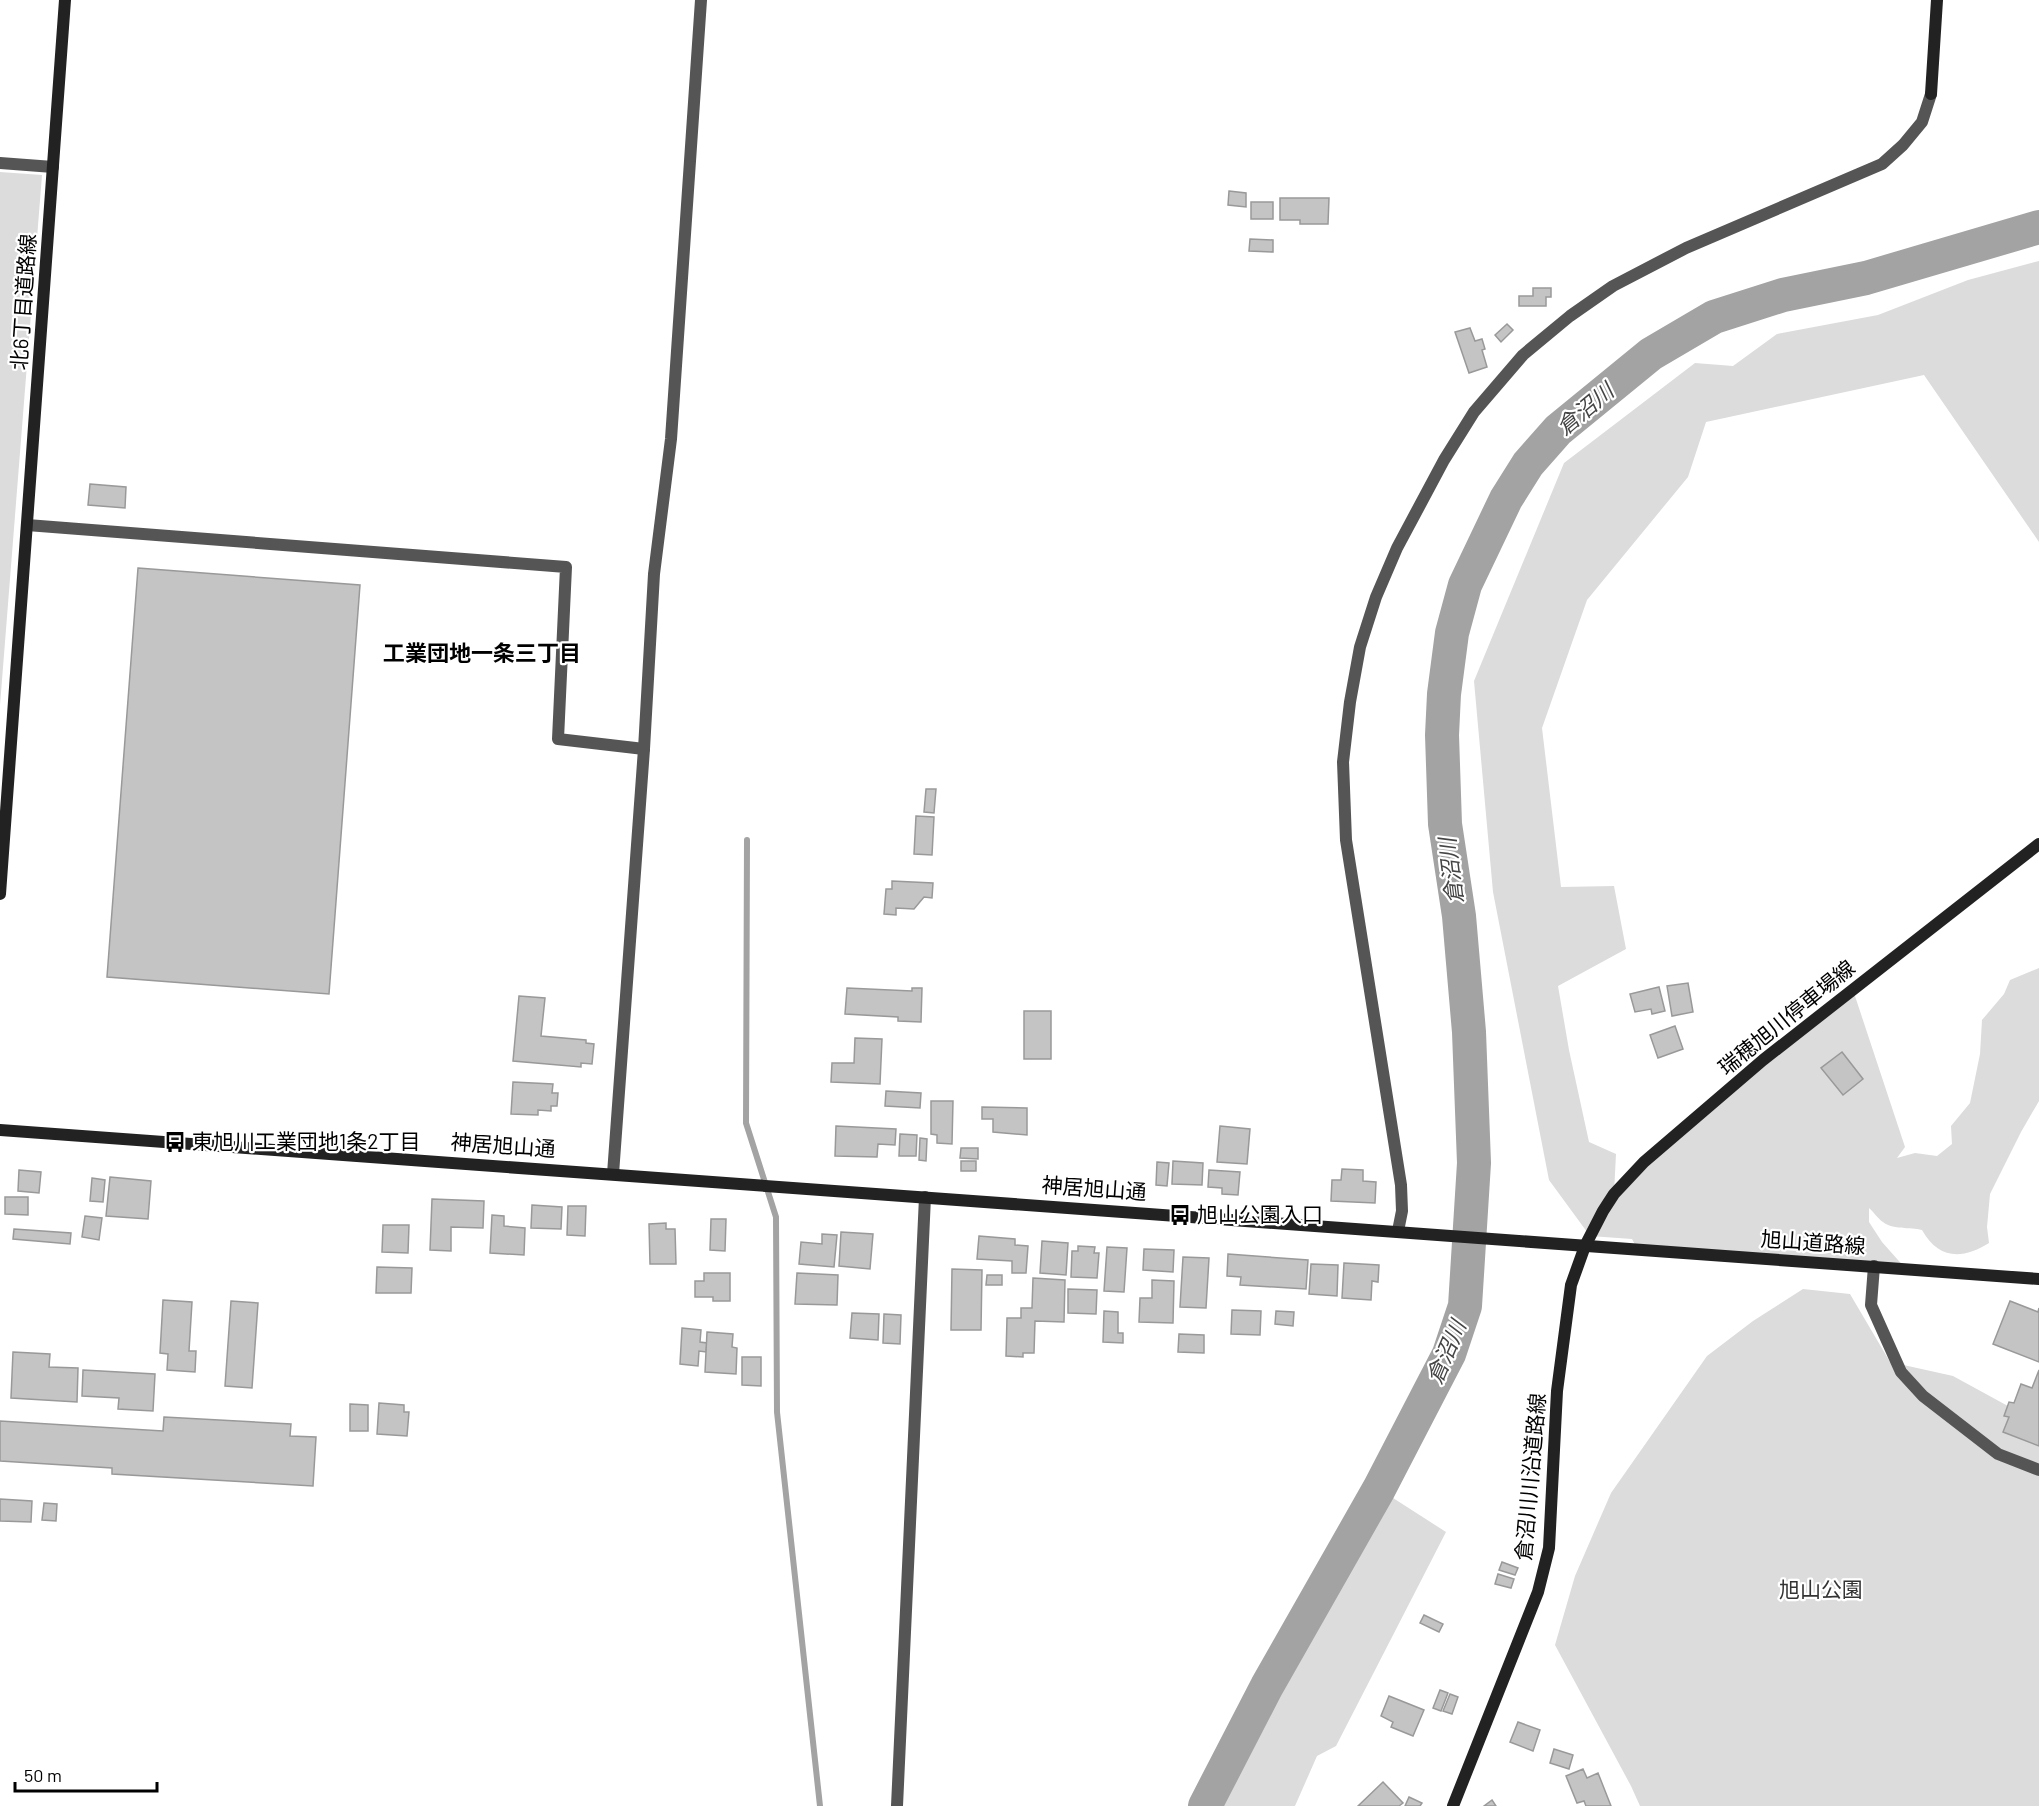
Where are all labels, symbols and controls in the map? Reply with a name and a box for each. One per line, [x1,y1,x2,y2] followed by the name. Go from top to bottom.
[5,233,40,371] street label: 北6丁目道路線
[1551,376,1620,439] water label: 倉沼川
[383,639,581,665] district label: 工業団地一条三丁目
[1433,835,1467,905] water label: 倉沼川
[1713,954,1859,1079] street label: 瑞穂旭川停車場線
[192,1128,421,1153] place label: 東旭川工業団地1条2丁目
[450,1128,556,1161] street label: 神居旭山通
[163,1130,187,1154] bus stop icon: 東旭川工業団地1条2丁目
[1041,1171,1147,1204] street label: 神居旭山通
[1197,1201,1323,1226] place label: 旭山公園入口
[1168,1203,1192,1227] bus stop icon: 旭山公園入口
[1760,1225,1866,1258] street label: 旭山道路線
[1420,1314,1471,1387] water label: 倉沼川
[1510,1392,1549,1562] street label: 倉沼川川沿道路線
[1779,1576,1863,1601] park label: 旭山公園
[15,1755,158,1793] scale bar
[24,1764,62,1786] text: 50 m

